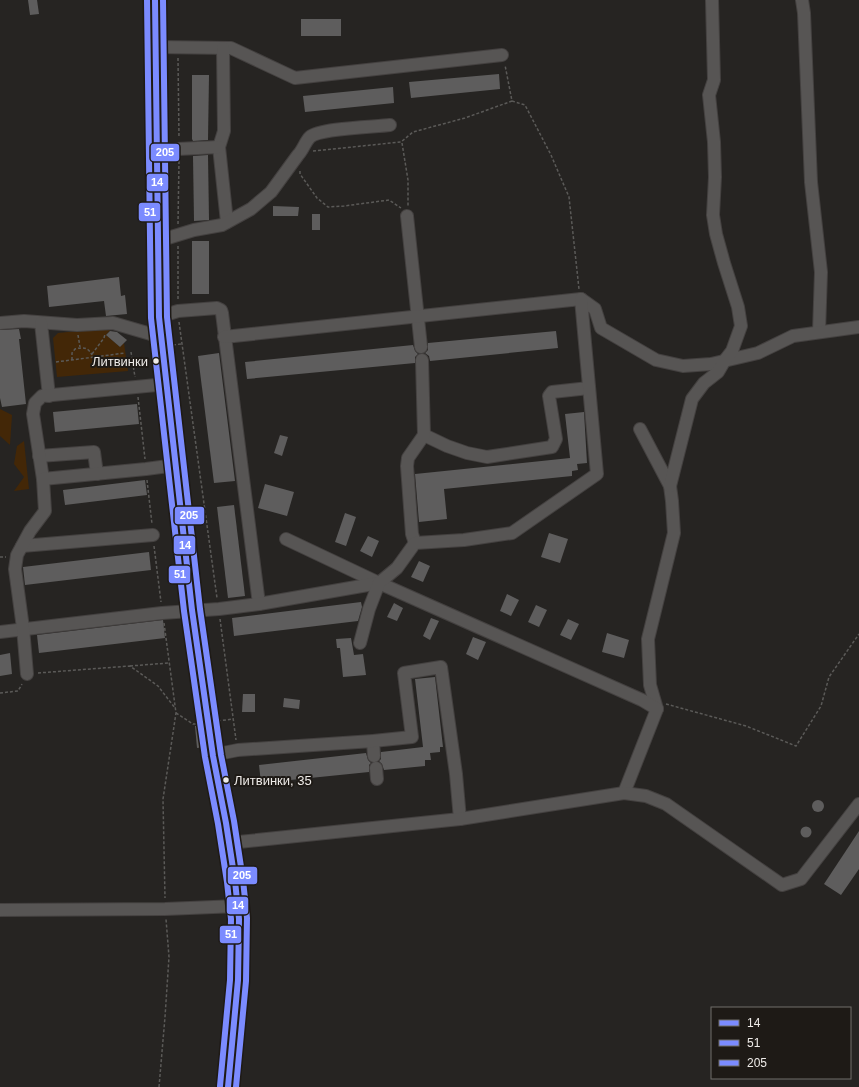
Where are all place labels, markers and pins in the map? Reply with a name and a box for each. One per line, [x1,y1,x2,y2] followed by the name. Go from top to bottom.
[92,354,148,369] place label: Литвинки
[151,356,161,366] marker: Литвинки
[234,773,312,788] place label: Литвинки, 35
[221,775,231,785] marker: Литвинки, 35

